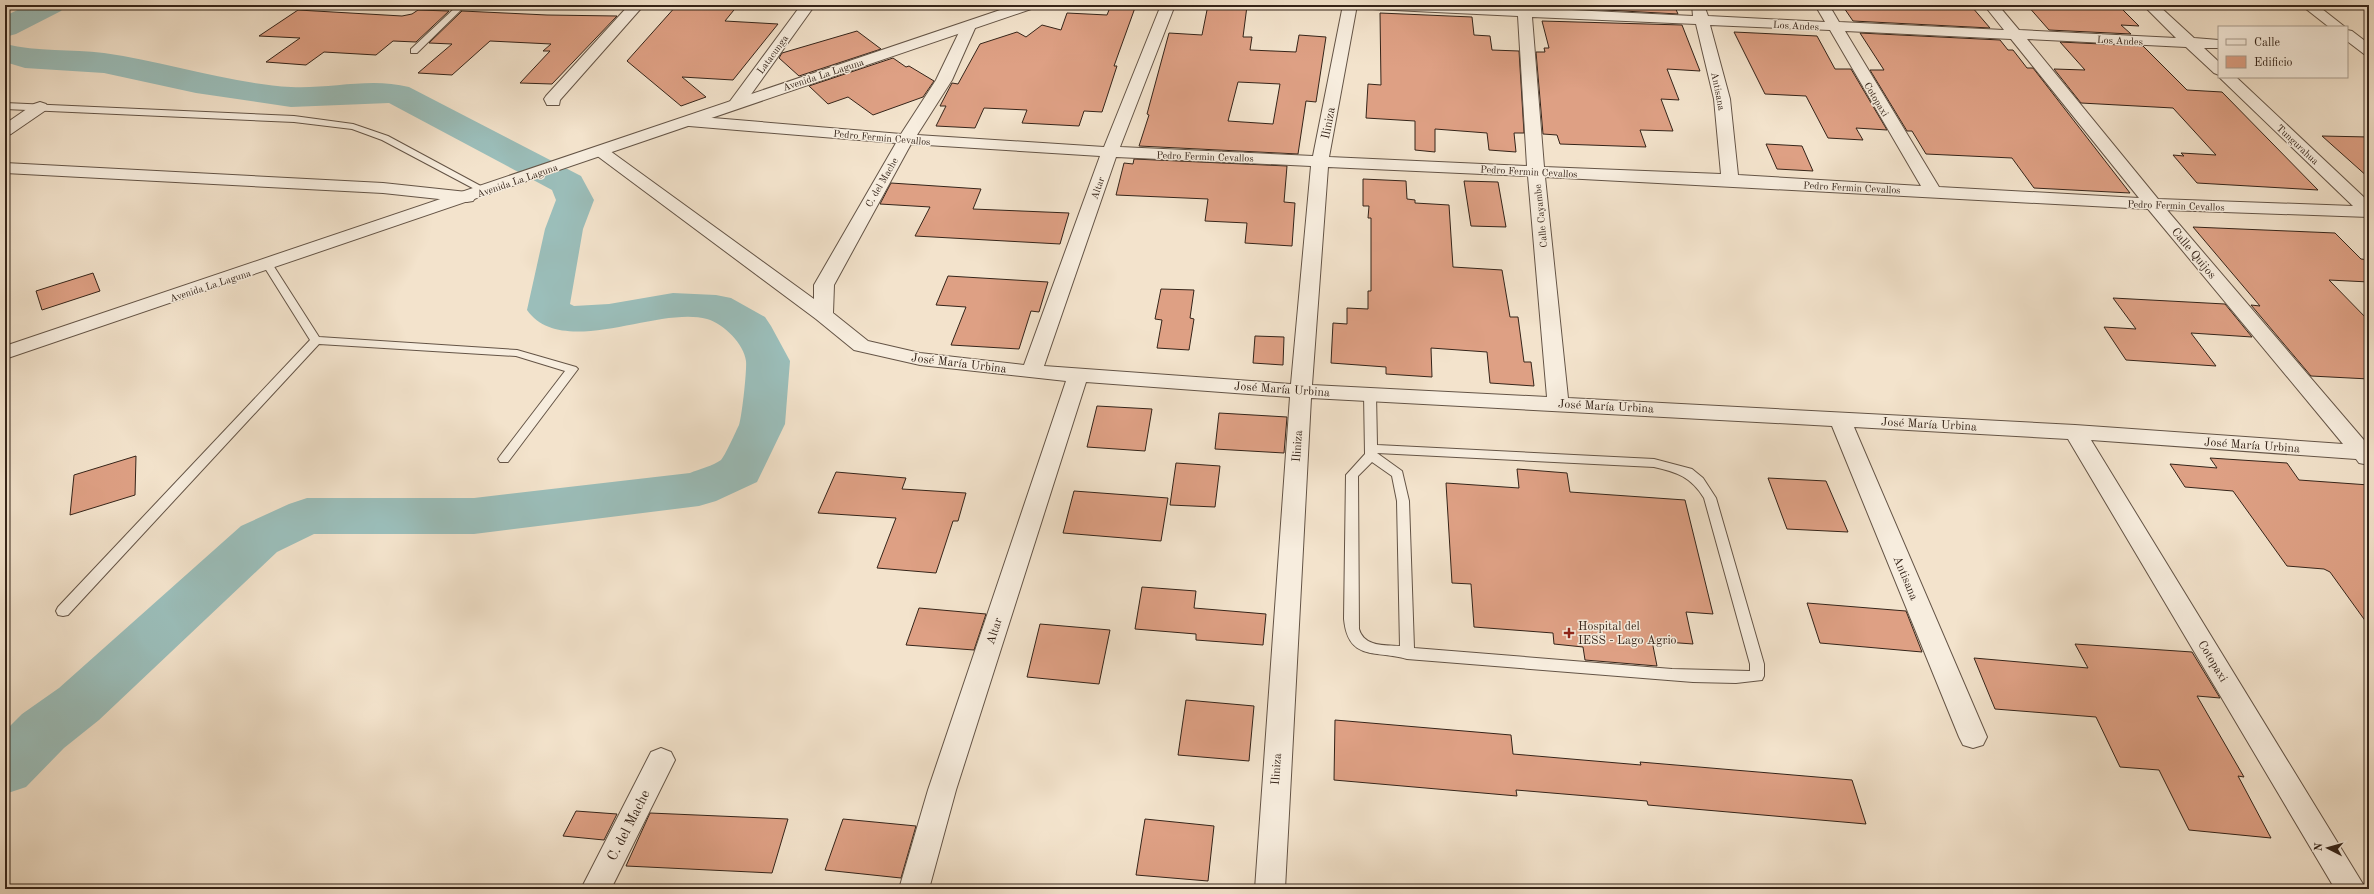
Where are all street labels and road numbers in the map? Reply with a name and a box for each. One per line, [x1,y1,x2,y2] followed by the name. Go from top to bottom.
[1773,20,1819,32] street label: Los Andes
[755,33,790,76] street label: Latacunga
[2097,35,2143,47] street label: Los Andes
[782,57,865,93] street label: Avenida La Laguna
[1709,71,1727,111] street label: Antisana
[1862,81,1890,119] street label: Cotopaxi
[1320,106,1338,140] street label: Iliniza
[2274,123,2320,167] street label: Tungurahua
[833,129,931,147] street label: Pedro Fermin Cevallos
[1156,150,1254,164] street label: Pedro Fermin Cevallos
[864,156,900,209] street label: C. del Mache
[476,162,559,199] street label: Avenida La Laguna
[1480,164,1578,180] street label: Pedro Fermin Cevallos
[1089,176,1106,201] street label: Altar
[1803,180,1901,196] street label: Pedro Fermin Cevallos
[1533,183,1549,248] street label: Calle Cayambe
[2127,199,2225,213] street label: Pedro Fermin Cevallos
[2169,226,2218,281] street label: Calle Quijos
[169,268,252,304] street label: Avenida La Laguna
[910,352,1007,376] street label: José María Urbina
[1234,381,1330,399] street label: José María Urbina
[1558,398,1654,416] street label: José María Urbina
[1881,416,1977,434] street label: José María Urbina
[1291,430,1305,463] street label: Iliniza
[2204,437,2300,455] street label: José María Urbina
[1890,555,1920,602] street label: Antisana
[985,616,1005,646] street label: Altar
[2195,639,2229,684] street label: Cotopaxi
[1270,753,1284,786] street label: Iliniza
[605,788,653,863] street label: C. del Mache

